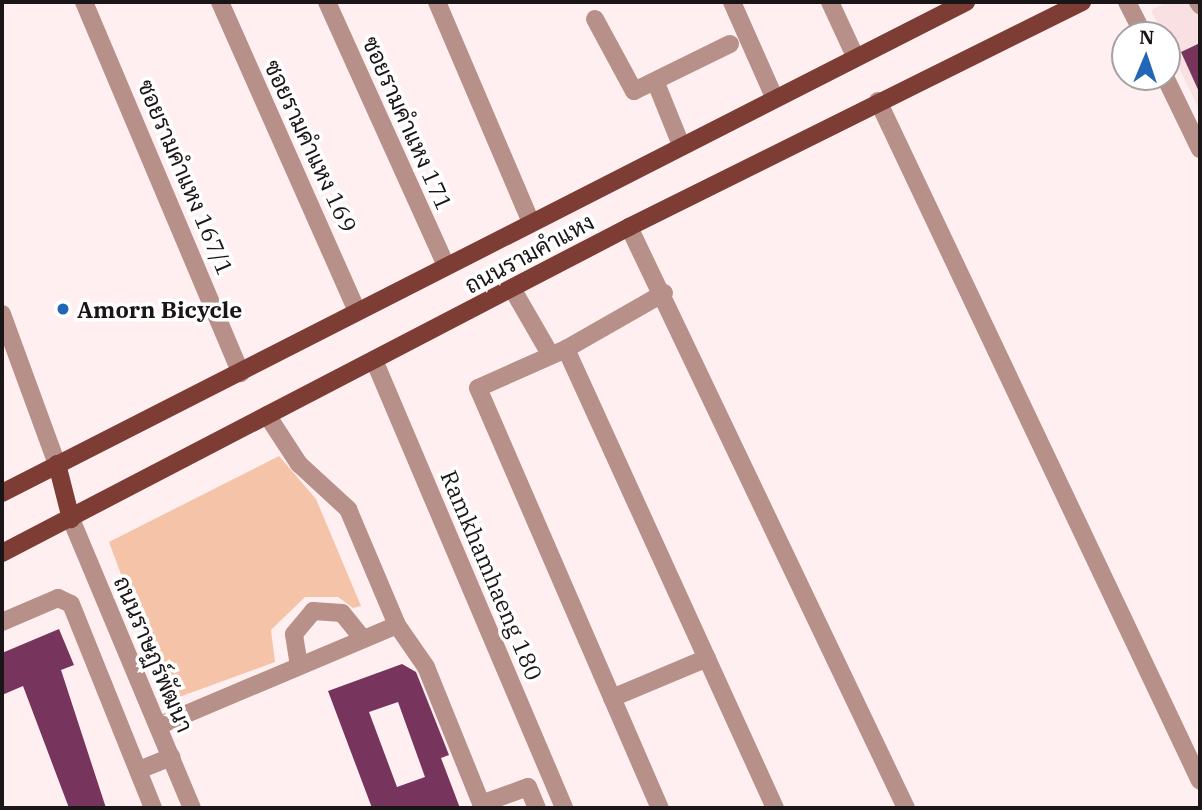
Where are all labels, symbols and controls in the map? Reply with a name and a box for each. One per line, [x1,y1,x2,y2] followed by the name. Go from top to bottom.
[1111,21,1181,91] north arrow
[1139,25,1155,49] text: N
[357,32,459,214] street label: ซอยรามคำแหง 171
[259,55,363,237] street label: ซอยรามคำแหง 169
[132,75,240,279] street label: ซอยรามคำแหง 167/1
[460,207,598,299] street label: ถนนรามคำแหง
[77,295,242,323] place label: Amorn Bicycle
[55,301,71,317] marker: Amorn Bicycle
[435,466,549,684] street label: Ramkhamhaeng 180
[109,572,199,736] street label: ถนนราษฏร์พัฒนา

